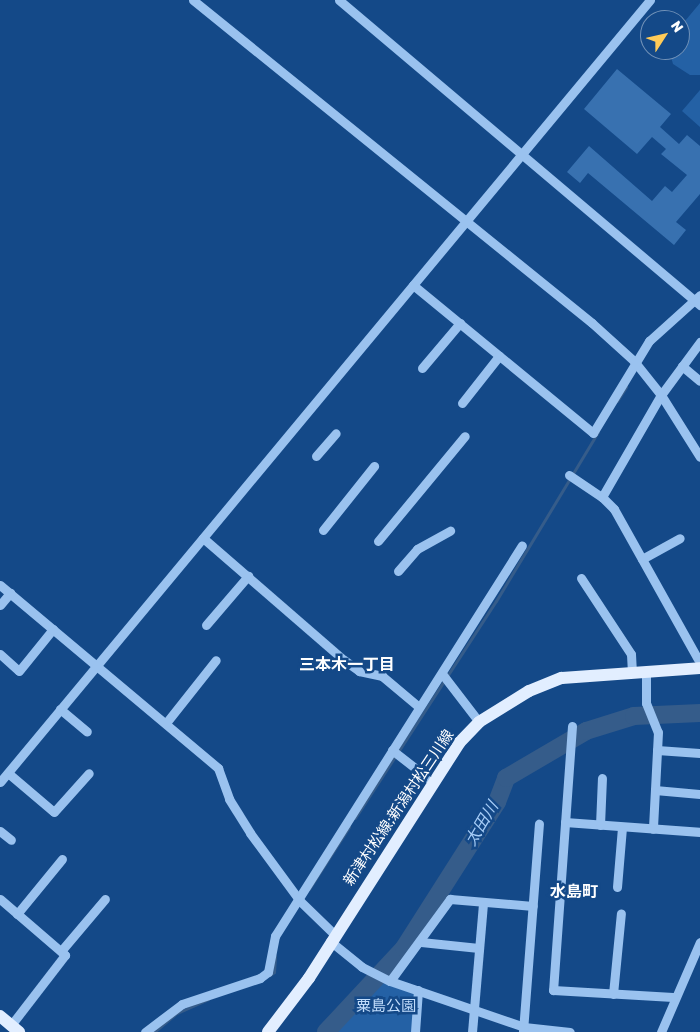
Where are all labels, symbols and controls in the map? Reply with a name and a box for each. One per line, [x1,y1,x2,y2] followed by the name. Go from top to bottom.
[640,10,690,60] north arrow
[667,18,687,36] text: N
[299,655,395,675] district label: 三本木一丁目
[340,727,458,889] street label: 新津村松線;新潟村松三川線
[461,798,503,850] water label: 太田川
[550,882,598,902] district label: 水島町
[356,998,416,1016] park label: 粟島公園

